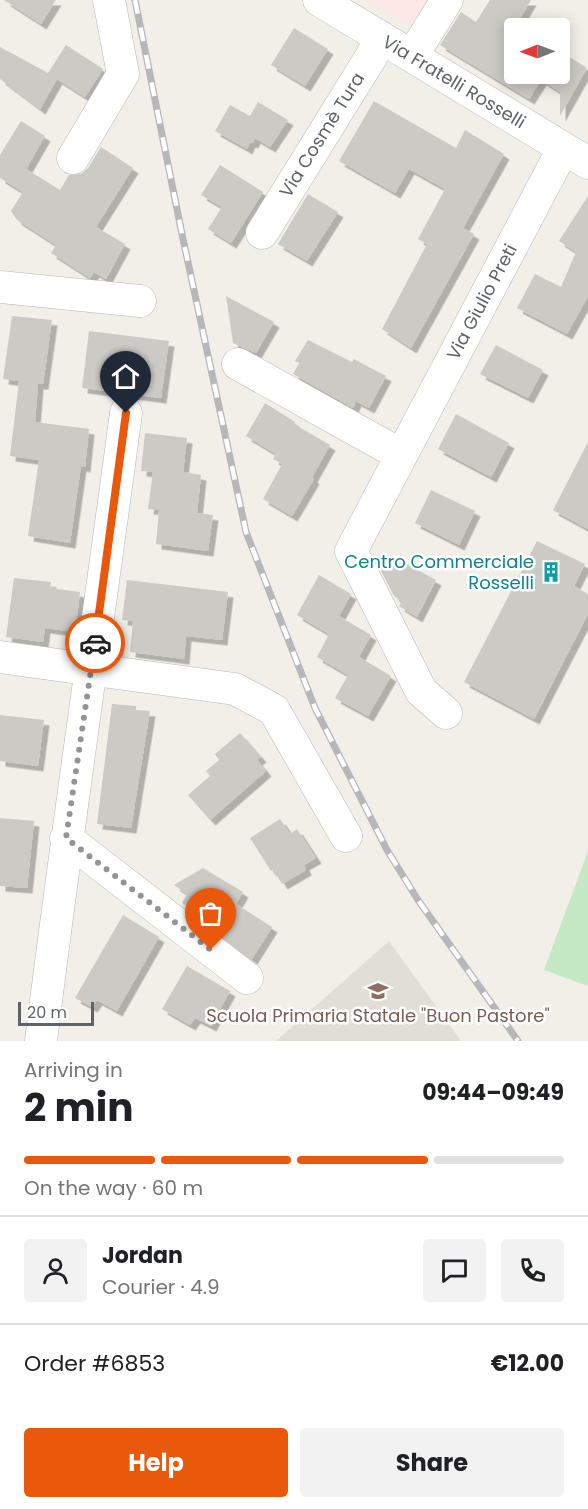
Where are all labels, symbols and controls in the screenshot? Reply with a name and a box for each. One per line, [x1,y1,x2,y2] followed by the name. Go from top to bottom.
[504,18,570,84] north arrow
[504,18,570,84] map controls
[378,29,531,134] street label: Via Fratelli Rosselli
[273,67,370,202] street label: Via Cosmè Tura
[440,239,523,364] street label: Via Giulio Preti
[100,351,151,413] pin
[109,360,142,393] icon: home
[344,549,534,595] place label: Centro Commerciale Rosselli
[539,560,563,584] building icon: Centro Commerciale Rosselli
[65,613,125,673] courier
[79,627,112,660] icon: car
[185,888,236,950] pin
[194,897,227,930] icon: bag
[366,979,390,1003] school or university icon: Scuola Primaria Statale "Buon Pastore"
[18,999,94,1026] scale bar
[27,1001,67,1024] text: 20 m
[206,1003,550,1028] place label: Scuola Primaria Statale "Buon Pastore"
[24,1056,123,1084] text: Arriving in
[422,1077,564,1108] text: 09:44–09:49
[24,1080,134,1135] text: 2 min
[24,1174,203,1202] text: On the way · 60 m
[24,1239,87,1302] button: person
[423,1239,486,1302] button: chat
[501,1239,564,1302] button: phone
[102,1240,183,1271] text: Jordan
[102,1273,220,1301] text: Courier · 4.9
[24,1348,165,1379] text: Order #6853
[491,1348,564,1379] text: €12.00
[24,1428,288,1497] button: Help
[300,1428,564,1497] button: Share

